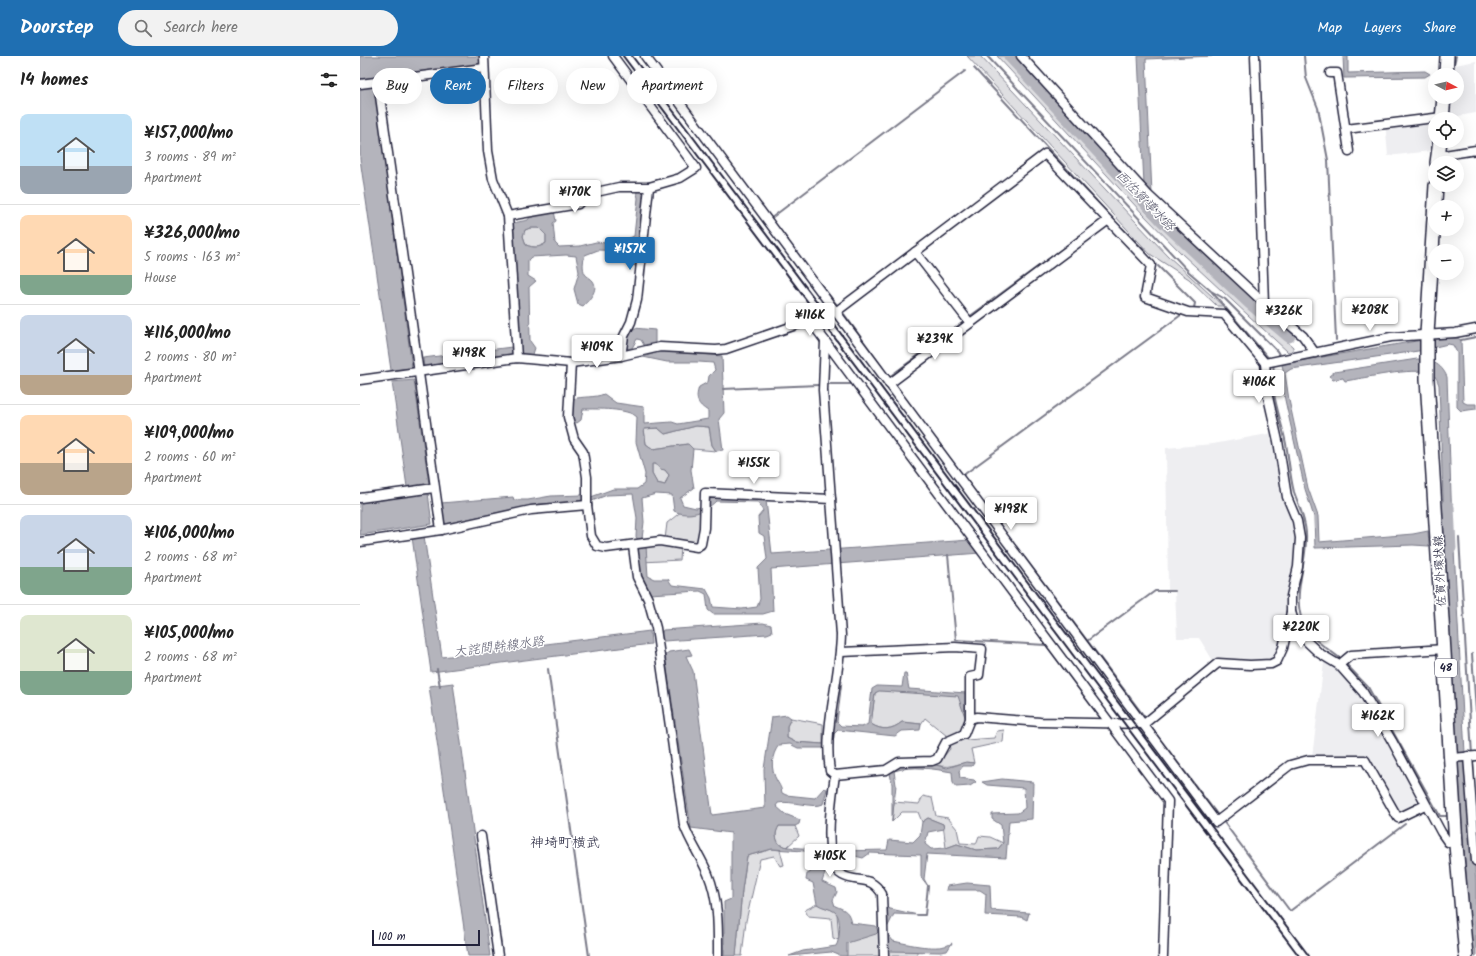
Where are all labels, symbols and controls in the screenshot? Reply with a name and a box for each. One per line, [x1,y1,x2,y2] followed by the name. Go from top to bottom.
[118,10,398,46] search box
[20,13,94,43] text: Doorstep
[164,16,238,40] text: Search here
[132,17,154,39] icon: search
[1318,17,1342,39] text: Map
[1364,17,1402,39] text: Layers
[1424,17,1456,39] text: Share
[20,67,88,94] text: 14 homes
[372,68,422,104] chip: Buy
[430,68,486,104] chip: Rent
[494,68,558,104] chip: Filters
[566,68,619,104] chip: New
[627,68,717,104] chip: Apartment
[1428,68,1464,104] north arrow
[1428,68,1464,280] map controls
[318,69,340,91] icon: filters
[1428,112,1464,148] button: locate
[144,120,233,147] text: ¥157,000/mo
[52,130,100,178] icon: home
[144,147,236,168] text: 3 rooms · 89 m²
[1428,156,1464,192] button: layers
[1110,166,1180,237] water label: 西佐賀導水路
[144,168,202,189] text: Apartment
[547,180,603,214] pin: ¥170K
[559,182,591,203] text: ¥170K
[1428,200,1464,236] button: +
[144,220,240,247] text: ¥326,000/mo
[52,231,100,279] icon: home
[602,237,658,271] pin: ¥157K
[614,239,646,260] text: ¥157K
[1428,244,1464,280] button: −
[144,247,240,268] text: 5 rooms · 163 m²
[144,268,176,289] text: House
[1342,298,1398,332] pin: ¥208K
[1256,299,1312,333] pin: ¥326K
[1351,300,1389,321] text: ¥208K
[1265,301,1303,322] text: ¥326K
[782,303,838,337] pin: ¥116K
[795,305,825,326] text: ¥116K
[144,320,231,347] text: ¥116,000/mo
[907,327,963,361] pin: ¥239K
[916,329,954,350] text: ¥239K
[52,331,100,379] icon: home
[569,335,625,369] pin: ¥109K
[581,337,614,358] text: ¥109K
[441,341,497,375] pin: ¥198K
[452,343,486,364] text: ¥198K
[144,347,236,368] text: 2 rooms · 80 m²
[144,368,202,389] text: Apartment
[1231,370,1287,404] pin: ¥106K
[1242,372,1276,393] text: ¥106K
[144,420,234,447] text: ¥109,000/mo
[52,431,100,479] icon: home
[144,447,236,468] text: 2 rooms · 60 m²
[726,451,782,485] pin: ¥155K
[738,453,770,474] text: ¥155K
[144,468,202,489] text: Apartment
[983,497,1039,531] pin: ¥198K
[994,499,1028,520] text: ¥198K
[144,520,235,547] text: ¥106,000/mo
[52,531,100,579] icon: home
[1429,535,1451,607] street label: 佐賀外環状線
[144,547,237,568] text: 2 rooms · 68 m²
[144,568,202,589] text: Apartment
[1273,615,1329,649] pin: ¥220K
[1282,617,1320,638] text: ¥220K
[144,620,234,647] text: ¥105,000/mo
[52,631,100,679] icon: home
[453,631,546,663] water label: 大詫間幹線水路
[144,647,237,668] text: 2 rooms · 68 m²
[1435,659,1457,677] road number: 48
[144,668,202,689] text: Apartment
[1350,704,1406,738] pin: ¥162K
[1361,706,1395,727] text: ¥162K
[530,832,600,854] district label: 神埼町横武
[802,844,858,878] pin: ¥105K
[814,846,847,867] text: ¥105K
[372,928,480,947] scale bar
[378,928,406,946] text: 100 m

